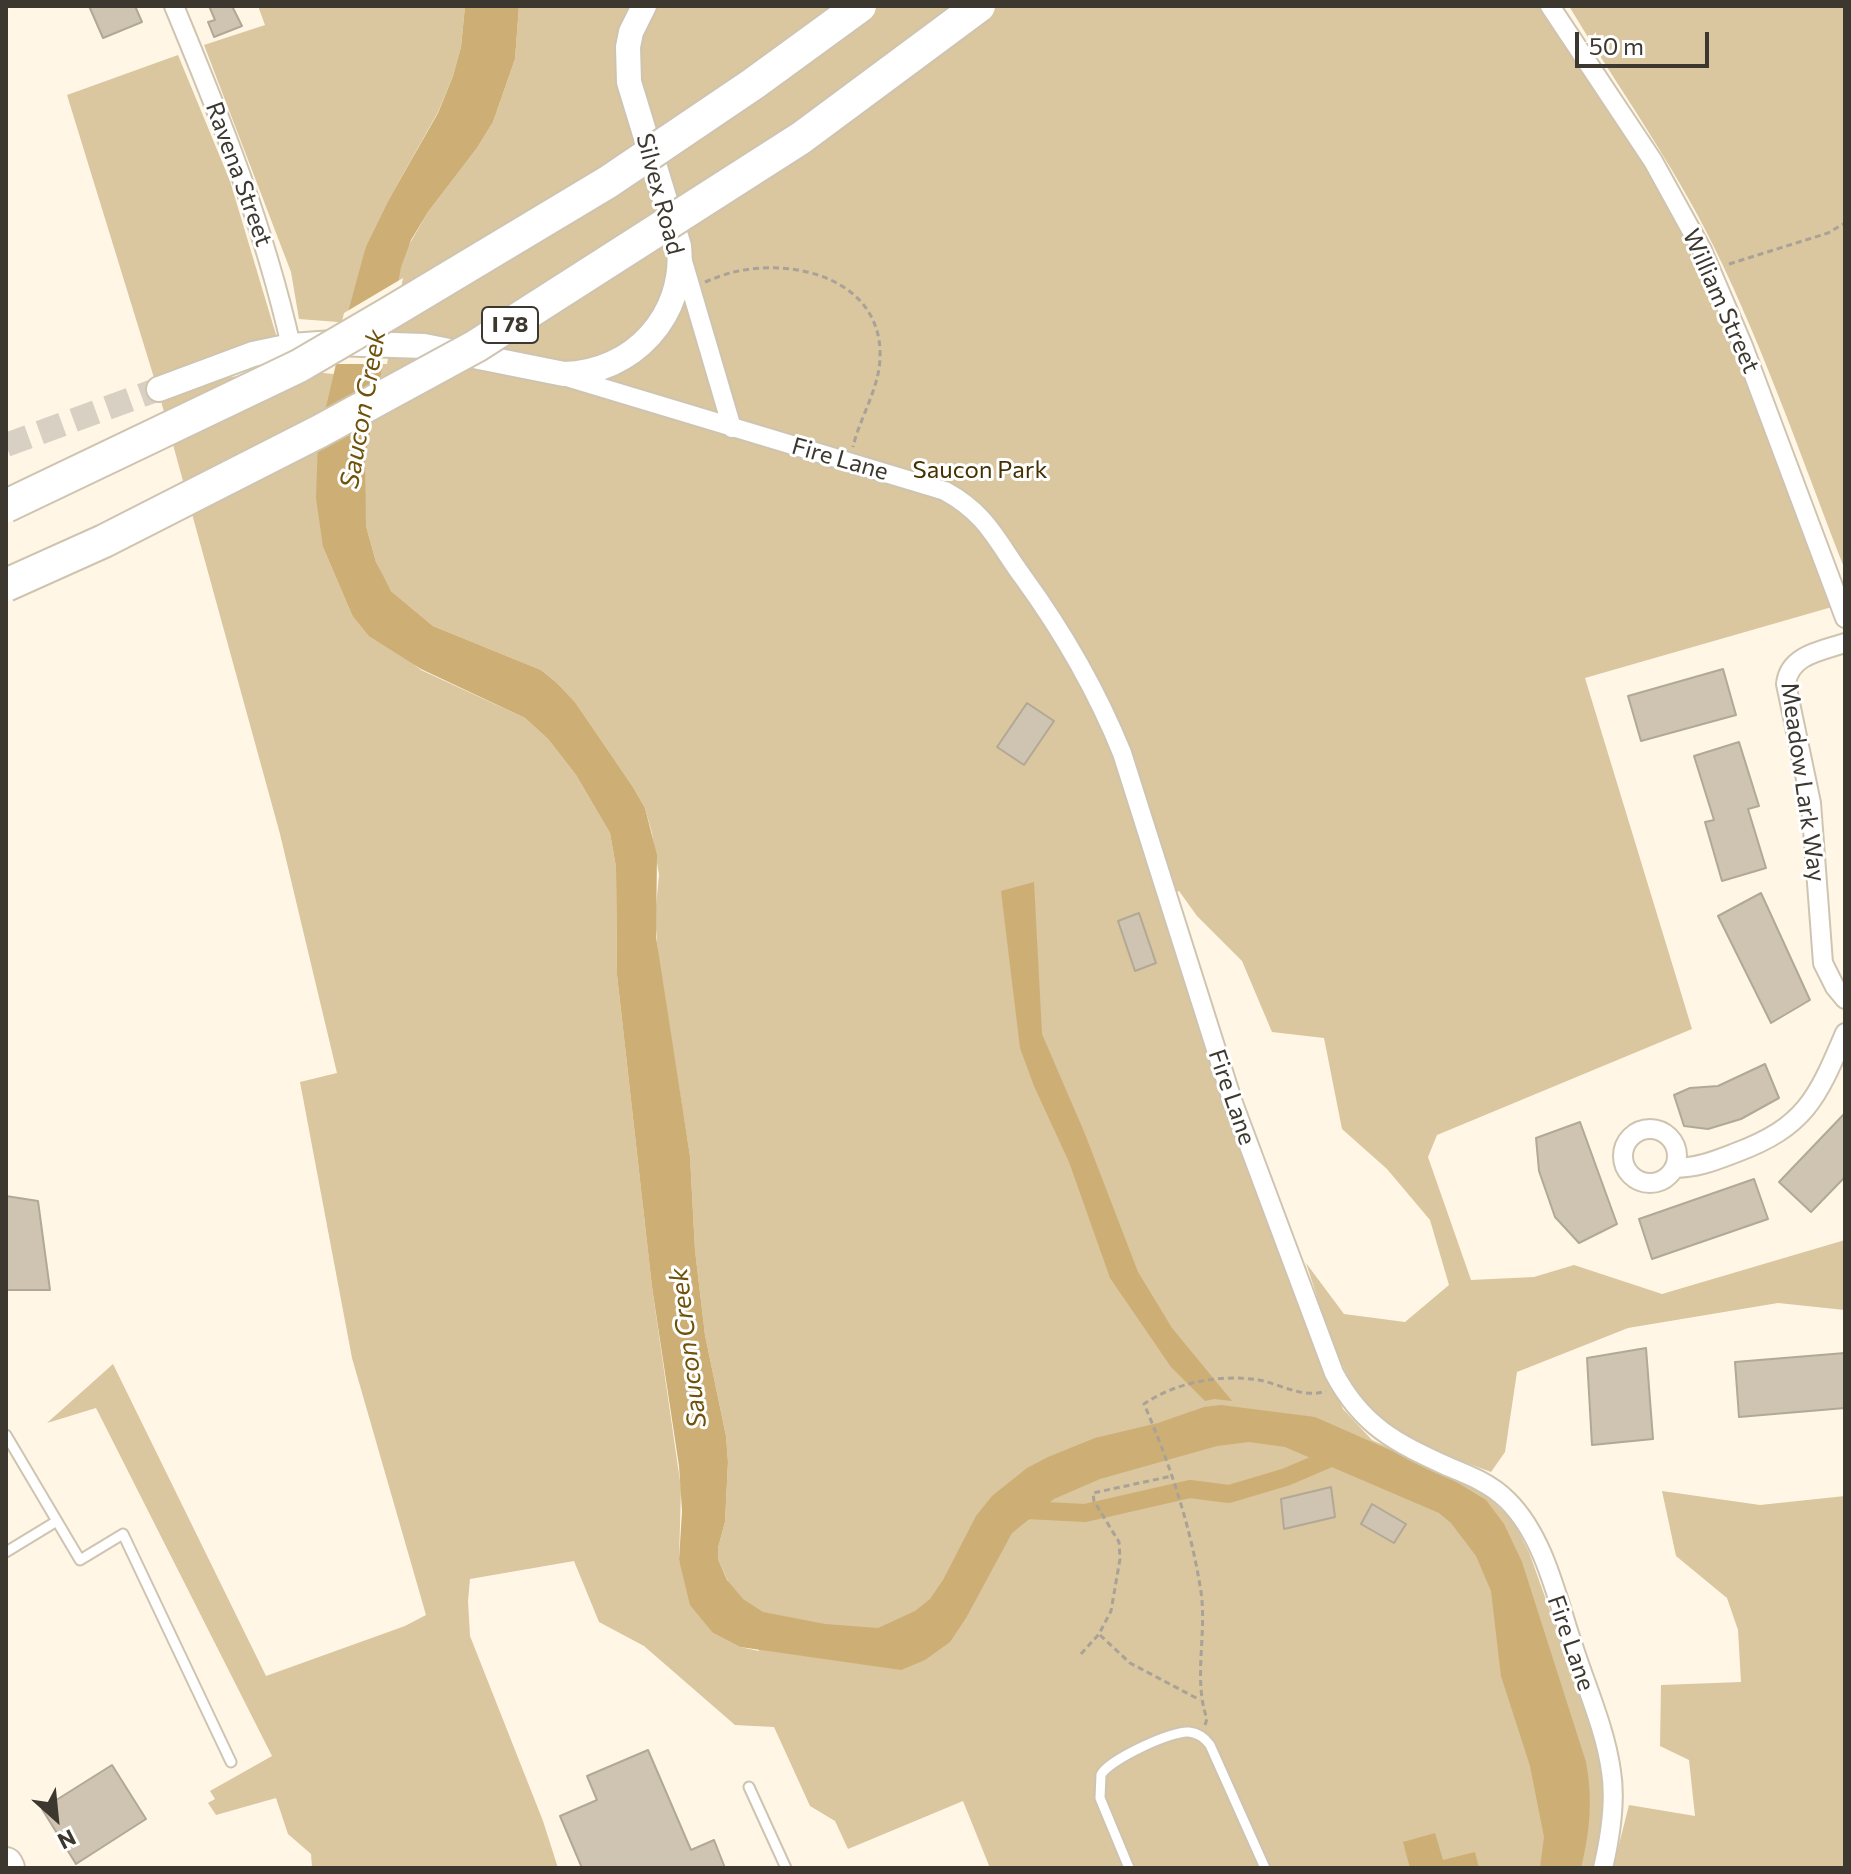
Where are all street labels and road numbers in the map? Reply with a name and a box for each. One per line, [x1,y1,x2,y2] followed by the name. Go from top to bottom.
[200,98,278,250] street label: Ravena Street
[630,130,690,258] street label: Silvex Road
[1676,224,1766,378] street label: William Street
[482,307,538,343] road number: I 78
[788,432,892,486] street label: Fire Lane
[1775,680,1831,884] street label: Meadow Lark Way
[1202,1045,1262,1149] street label: Fire Lane
[1541,1591,1601,1695] street label: Fire Lane

